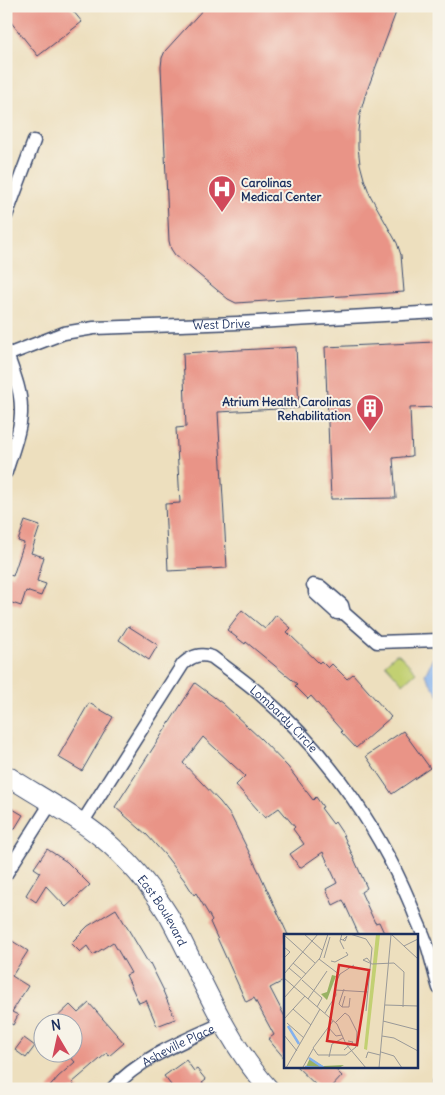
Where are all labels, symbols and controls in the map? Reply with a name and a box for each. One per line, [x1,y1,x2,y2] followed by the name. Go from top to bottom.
[207,174,237,213] hospital icon: Carolinas Medical Center
[241,175,322,204] place label: Carolinas Medical Center
[192,315,251,332] street label: West Drive
[355,393,385,432] building icon: Atrium Health Carolinas Rehabilitation
[222,394,352,423] place label: Atrium Health Carolinas Rehabilitation
[247,682,321,755] street label: Lombardy Circle
[135,872,191,948] street label: East Boulevard
[284,934,418,1068] inset map
[32,1012,82,1062] north arrow
[50,1016,62,1035] text: N
[139,1021,216,1069] street label: Asheville Place

